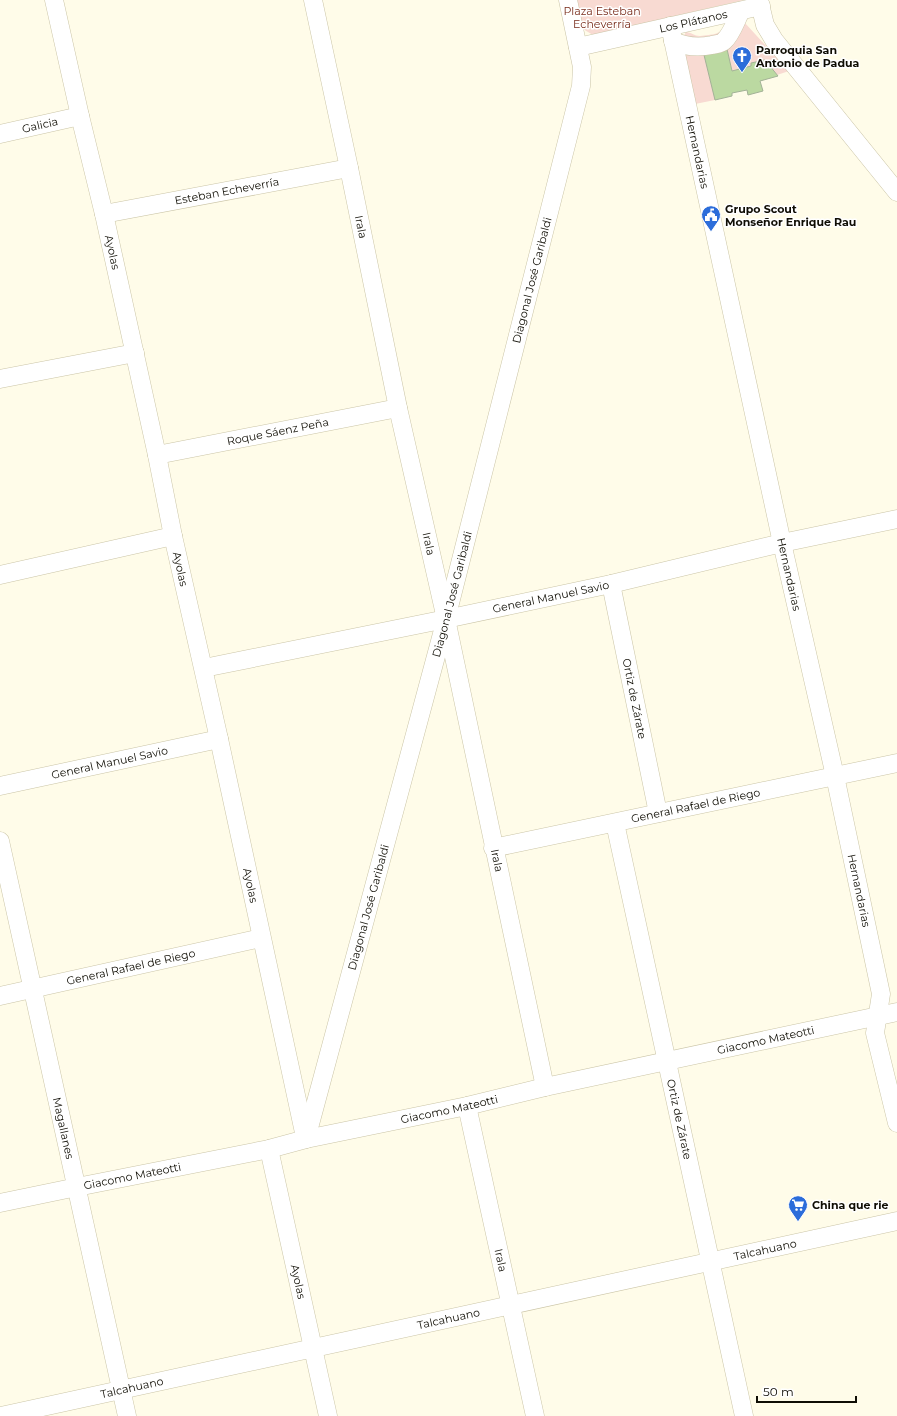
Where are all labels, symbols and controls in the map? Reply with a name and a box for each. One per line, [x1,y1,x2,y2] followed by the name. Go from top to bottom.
[563,4,641,31] park label: Plaza Esteban Echeverría
[658,7,729,36] street label: Los Plátanos
[755,43,860,70] place label: Parroquia San Antonio de Padua
[731,45,753,73] church icon: Parroquia San Antonio de Padua
[21,114,59,136] street label: Galicia
[683,114,712,191] street label: Hernandarias
[174,174,280,208] street label: Esteban Echeverría
[725,202,856,229] place label: Grupo Scout Monseñor Enrique Rau
[700,204,722,232] public building icon: Grupo Scout Monseñor Enrique Rau
[352,214,370,240] street label: Irala
[509,216,555,345] street label: Diagonal José Garibaldi
[102,234,123,272] street label: Ayolas
[226,415,330,448] street label: Roque Sáenz Peña
[429,530,475,659] street label: Diagonal José Garibaldi
[419,531,438,557] street label: Irala
[774,536,804,613] street label: Hernandarias
[170,550,191,588] street label: Ayolas
[491,578,610,616] street label: General Manuel Savio
[619,657,650,740] street label: Ortiz de Zárate
[50,743,169,782] street label: General Manuel Savio
[630,785,762,826] street label: General Rafael de Riego
[345,843,392,972] street label: Diagonal José Garibaldi
[488,848,506,873] street label: Irala
[845,853,874,929] street label: Hernandarias
[240,867,261,905] street label: Ayolas
[65,946,197,988] street label: General Rafael de Riego
[716,1023,816,1057] street label: Giacomo Mateotti
[664,1078,695,1161] street label: Ortiz de Zárate
[399,1092,499,1126] street label: Giacomo Mateotti
[50,1096,77,1161] street label: Magallanes
[82,1160,182,1193] street label: Giacomo Mateotti
[787,1194,809,1222] supermarket icon: China que rie
[812,1198,889,1212] place label: China que rie
[732,1236,798,1263] street label: Talcahuano
[492,1247,510,1273] street label: Irala
[288,1263,309,1301] street label: Ayolas
[416,1305,481,1332] street label: Talcahuano
[99,1374,165,1401] street label: Talcahuano
[757,1378,856,1404] scale bar
[763,1384,794,1399] text: 50 m

